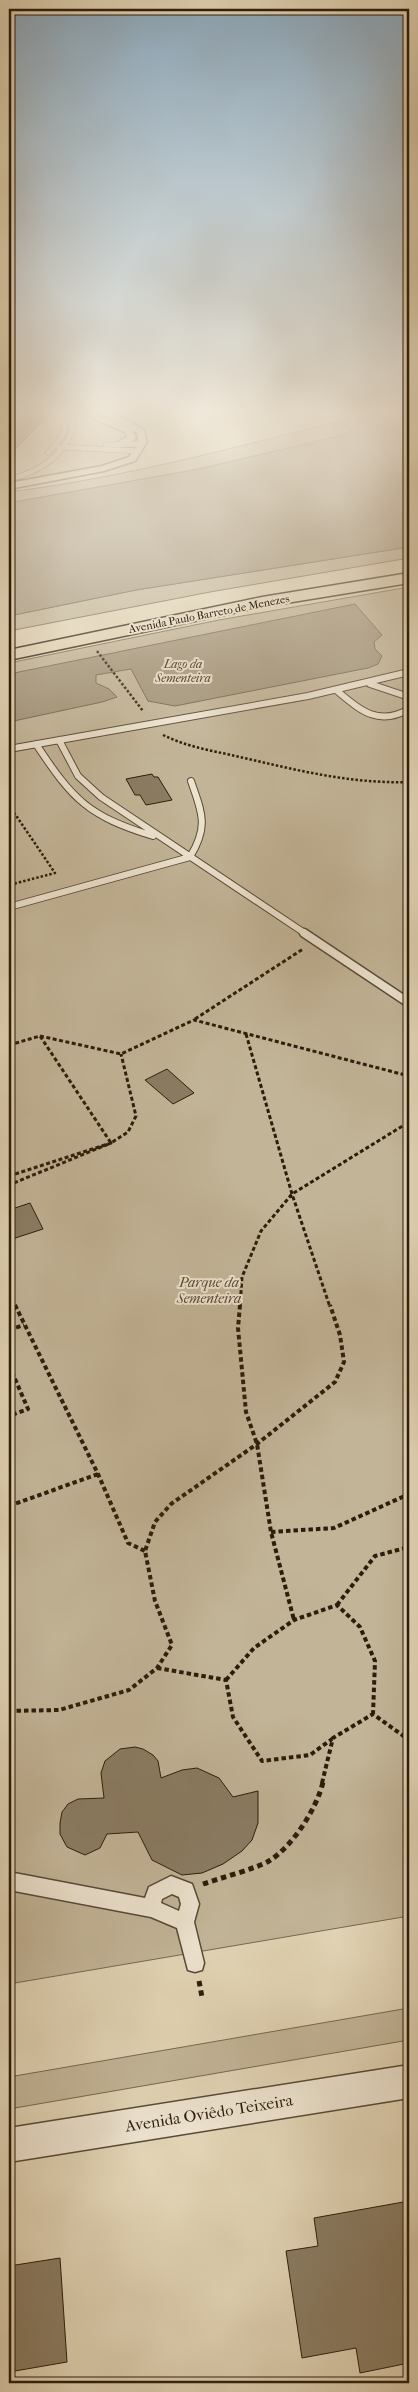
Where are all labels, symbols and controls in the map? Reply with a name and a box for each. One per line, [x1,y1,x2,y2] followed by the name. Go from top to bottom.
[127,592,290,636] street label: Avenida Paulo Barreto de Menezes
[154,657,211,685] water label: Lago da Sementeira
[176,1274,241,1307] park label: Parque da Sementeira
[123,2090,295,2136] street label: Avenida Oviêdo Teixeira

